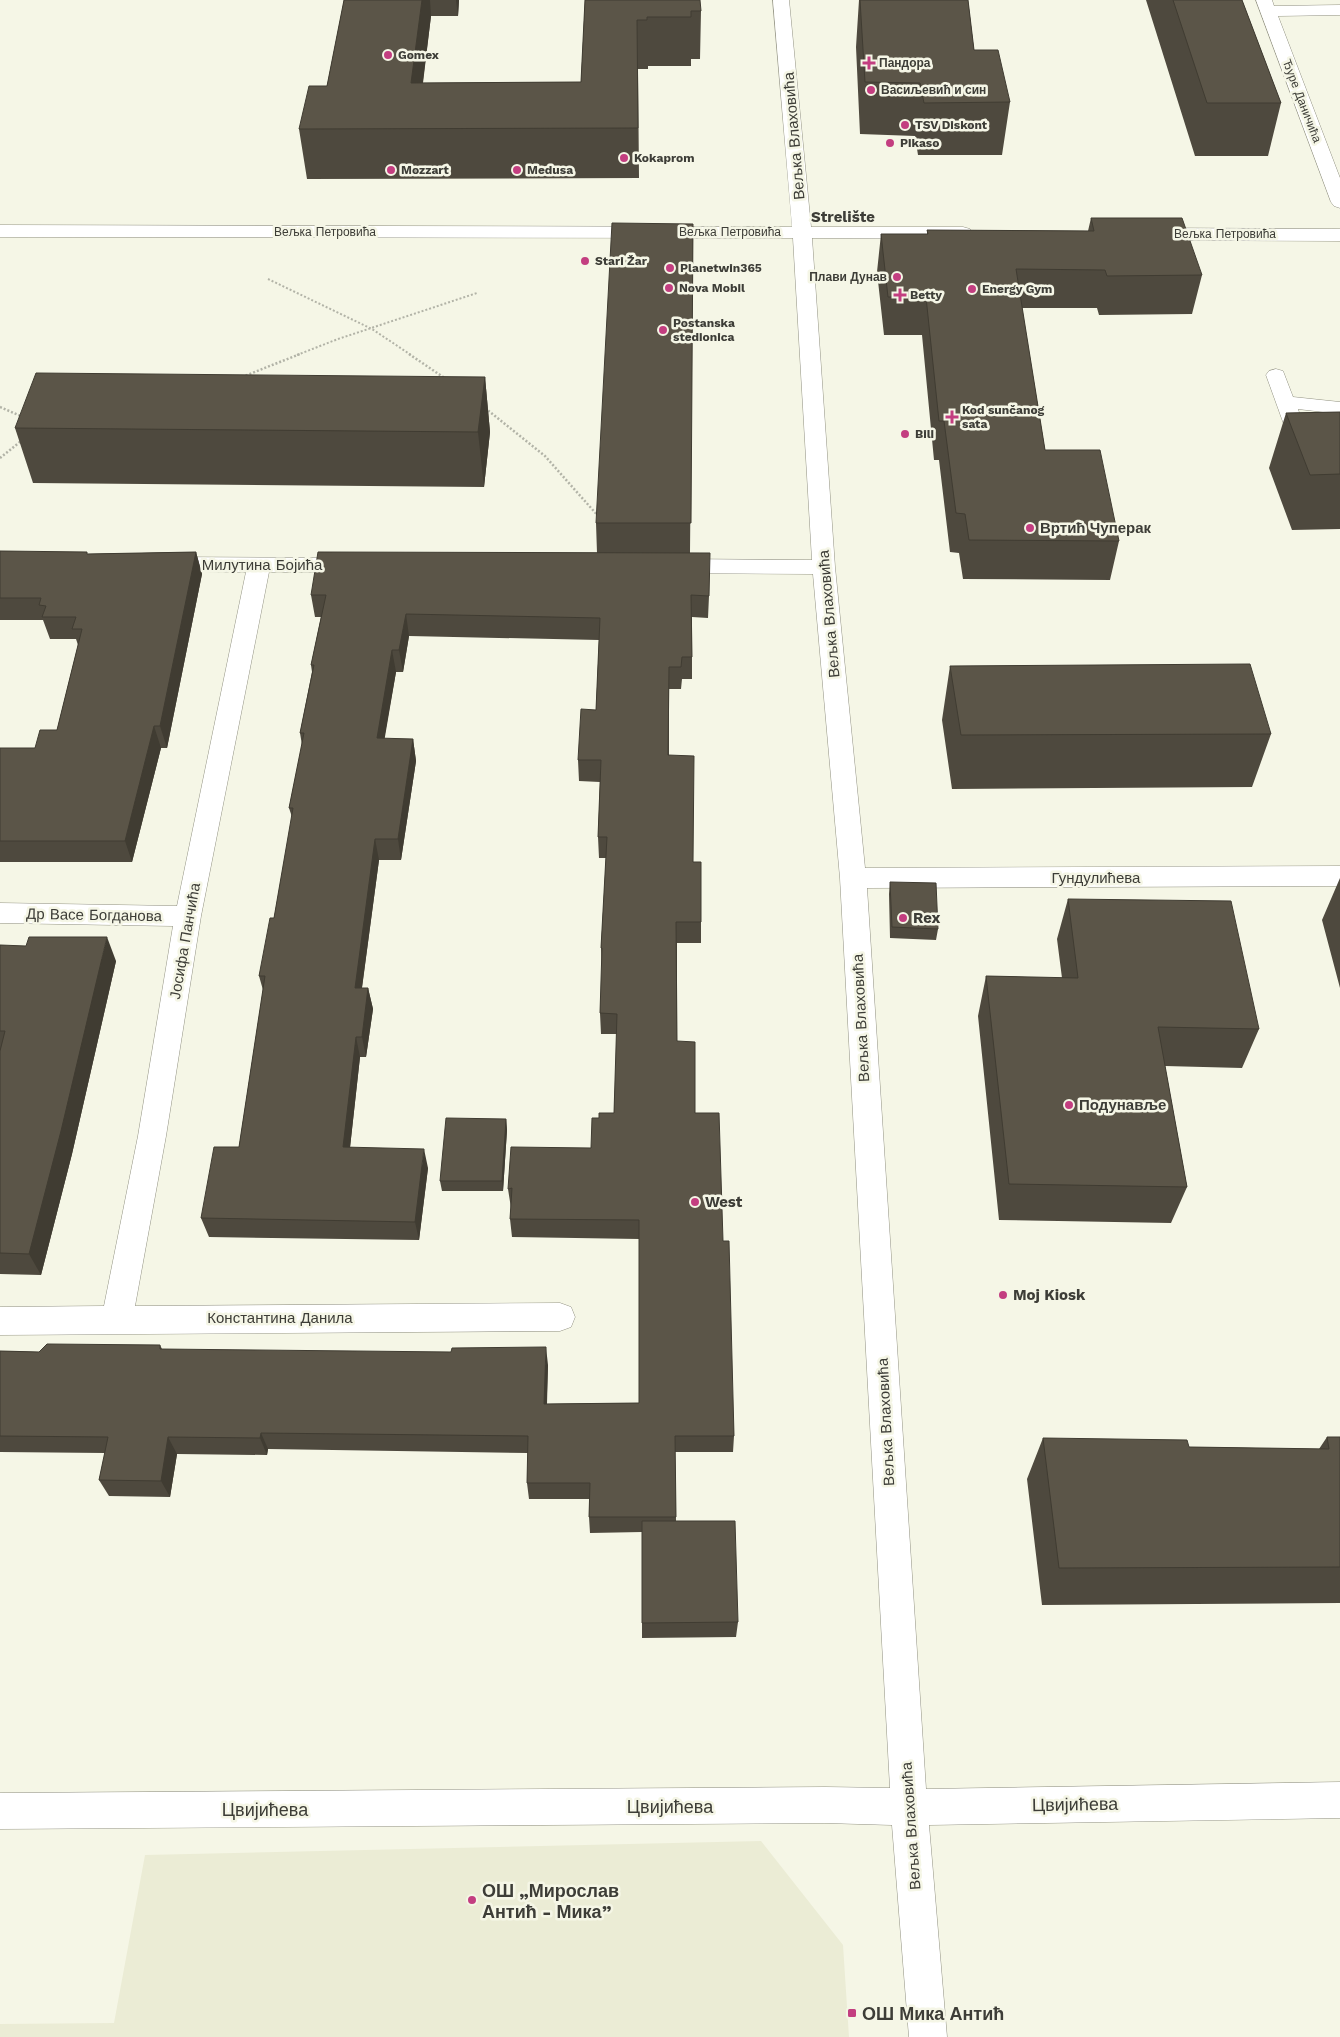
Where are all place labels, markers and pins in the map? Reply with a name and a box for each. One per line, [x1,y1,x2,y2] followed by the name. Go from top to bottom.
[398,48,439,62] place label: Gomex
[382,49,394,61] marker: Gomex
[879,56,931,70] place label: Пандора
[863,57,875,69] marker: Пандора
[881,83,986,97] place label: Васиљевић и син
[865,84,877,96] marker: Васиљевић и син
[915,118,988,132] place label: TSV Diskont
[899,119,911,131] marker: TSV Diskont
[900,136,939,150] place label: Pikaso
[884,137,896,149] marker: Pikaso
[634,151,694,165] place label: Kokaprom
[618,152,630,164] marker: Kokaprom
[401,163,449,177] place label: Mozzart
[527,163,573,177] place label: Medusa
[385,164,397,176] marker: Mozzart
[511,164,523,176] marker: Medusa
[595,254,648,268] place label: Stari Žar
[579,255,591,267] marker: Stari Žar
[680,261,762,275] place label: Planetwin365
[664,262,676,274] marker: Planetwin365
[809,270,887,284] place label: Плави Дунав
[891,271,903,283] marker: Плави Дунав
[679,281,745,295] place label: Nova Mobil
[663,282,675,294] marker: Nova Mobil
[982,282,1052,296] place label: Energy Gym
[966,283,978,295] marker: Energy Gym
[910,288,942,302] place label: Betty
[894,289,906,301] marker: Betty
[673,316,735,344] place label: Postanska stedionica
[657,324,669,336] marker: Postanska stedionica
[962,403,1045,431] place label: Kod sunčanog sata
[946,411,958,423] marker: Kod sunčanog sata
[915,427,934,441] place label: Bili
[899,428,911,440] marker: Bili
[1040,519,1152,537] place label: Вртић Чуперак
[1024,522,1036,534] marker: Вртић Чуперак
[913,909,941,927] place label: Rex
[897,912,909,924] marker: Rex
[1079,1096,1166,1114] place label: Подунавље
[1063,1099,1075,1111] marker: Подунавље
[705,1193,743,1211] place label: West
[689,1196,701,1208] marker: West
[1013,1286,1086,1304] place label: Moj Kiosk
[997,1289,1009,1301] marker: Moj Kiosk
[482,1880,619,1922] place label: ОШ „Мирослав Антић - Мика”
[466,1894,478,1906] marker: ОШ „Мирослав Антић - Мика”
[862,2003,1004,2024] place label: ОШ Мика Антић
[846,2007,858,2019] marker: ОШ Мика Антић

